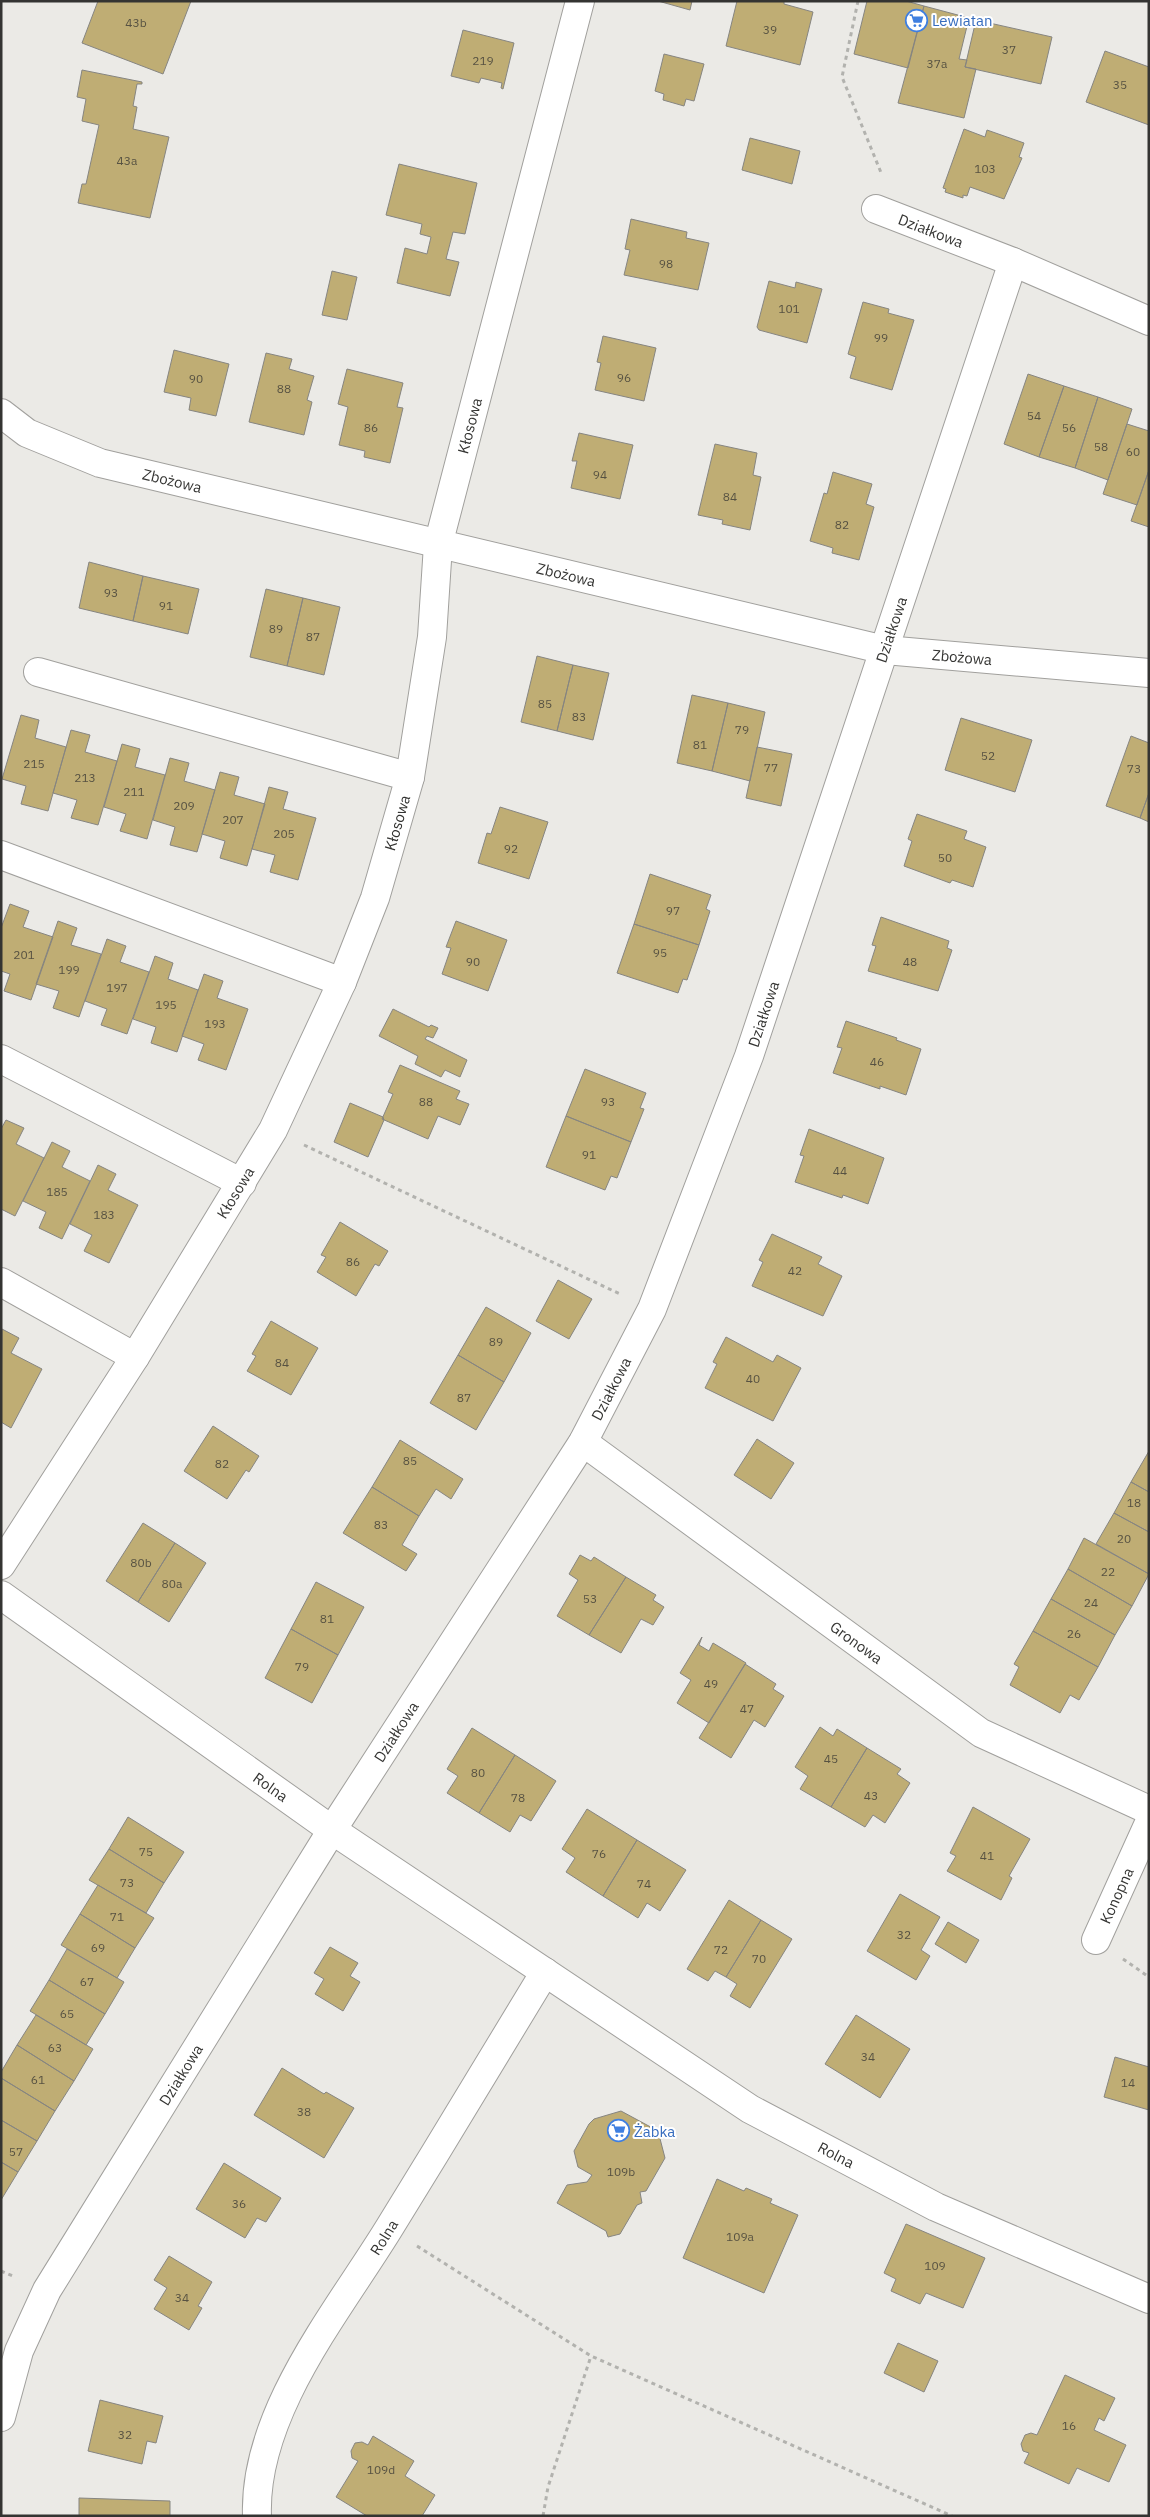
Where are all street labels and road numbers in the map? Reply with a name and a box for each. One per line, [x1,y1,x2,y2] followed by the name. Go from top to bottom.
[896,209,966,251] street label: Działkowa
[453,395,486,456] street label: Kłosowa
[141,464,204,496] street label: Zbożowa
[535,558,598,590] street label: Zbożowa
[871,594,911,665] street label: Działkowa
[931,645,993,669] street label: Zbożowa
[380,793,414,853] street label: Kłosowa
[743,978,783,1049] street label: Działkowa
[212,1163,258,1222] street label: Kłosowa
[587,1354,635,1423] street label: Działkowa
[827,1617,887,1668] street label: Gronowa
[369,1698,422,1765] street label: Działkowa
[250,1768,292,1805] street label: Rolna
[1095,1864,1137,1926] street label: Konopna
[154,2040,207,2109] street label: Działkowa
[815,2137,858,2172] street label: Rolna
[365,2216,402,2258] street label: Rolna

